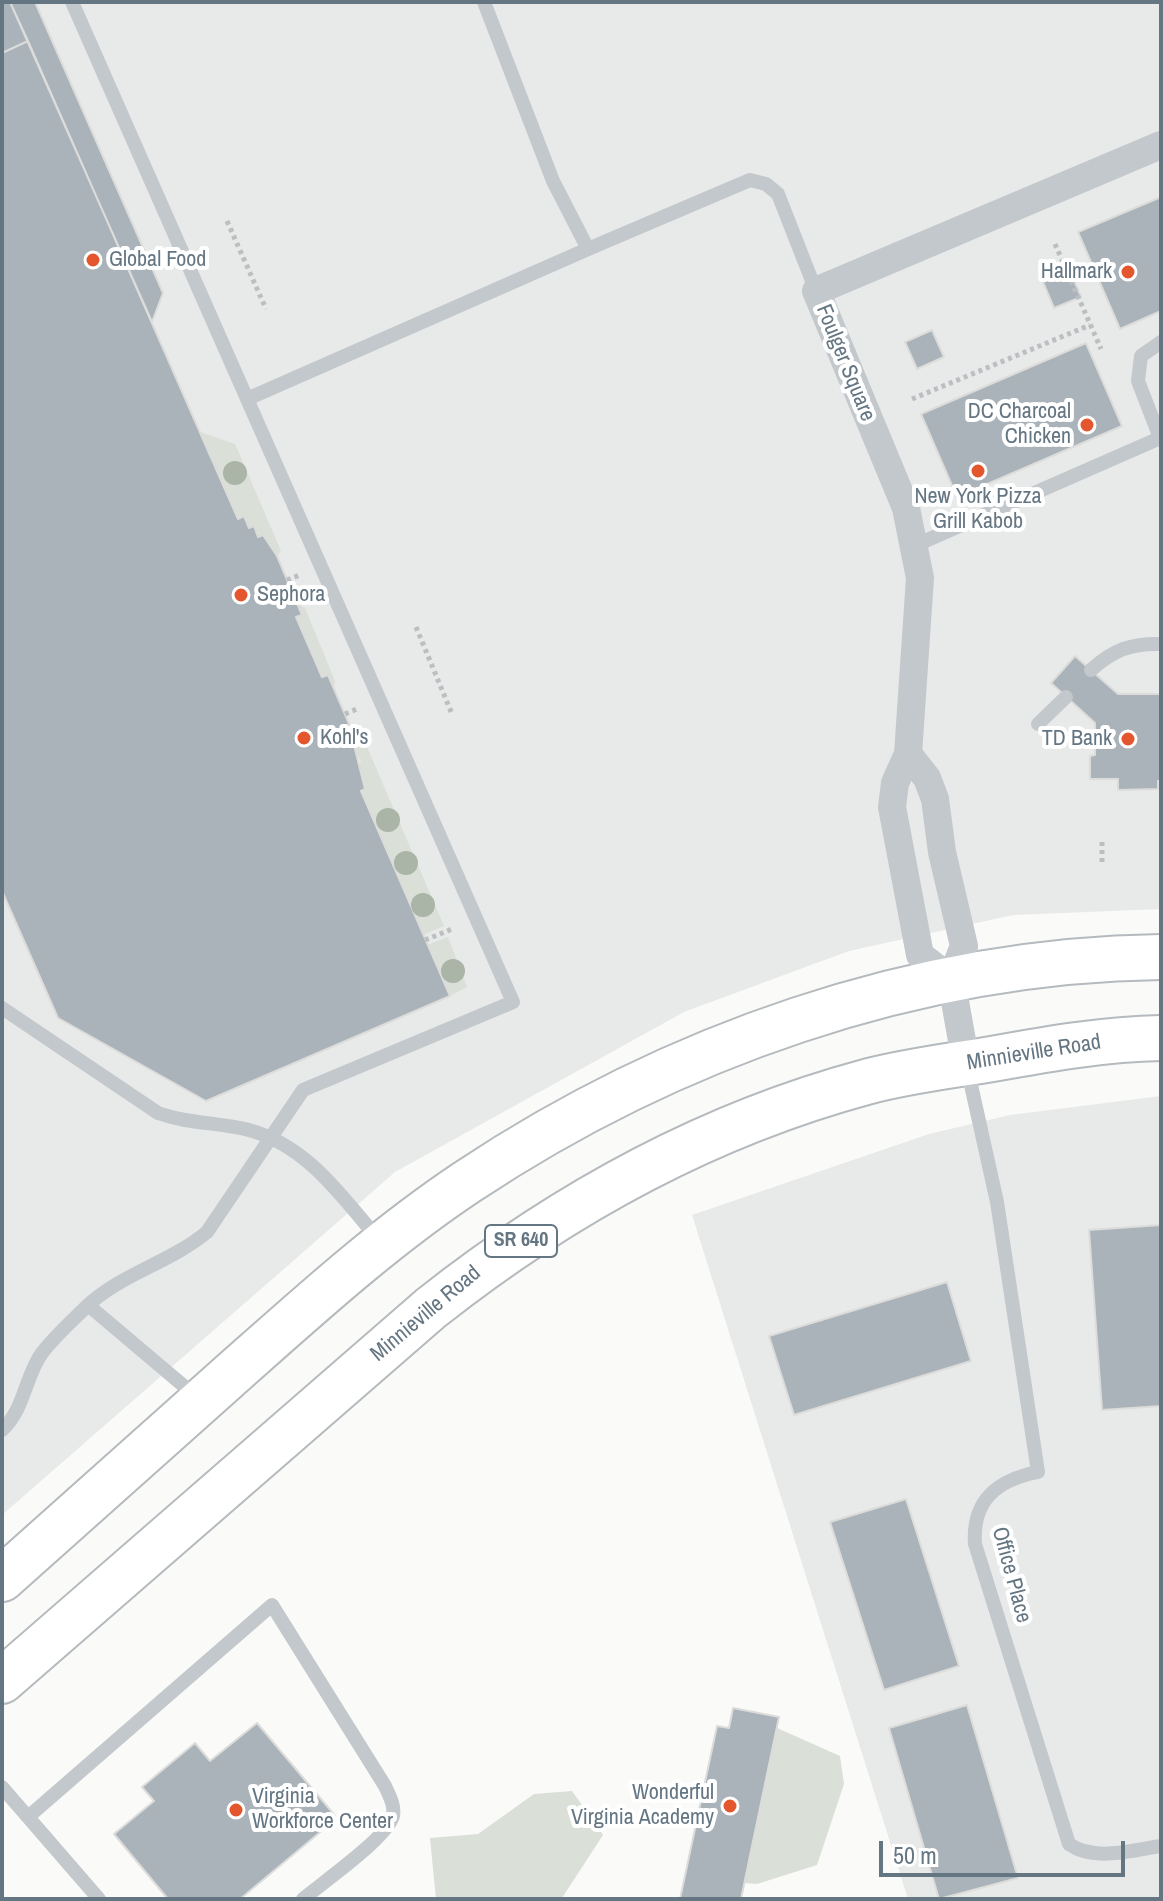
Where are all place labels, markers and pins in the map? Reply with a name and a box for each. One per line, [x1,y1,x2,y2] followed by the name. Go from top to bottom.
[109,247,206,273] place label: Global Food
[84,251,102,269] marker: Global Food
[1041,259,1112,285] place label: Hallmark
[1119,263,1137,281] marker: Hallmark
[968,399,1071,450] place label: DC Charcoal Chicken
[1078,416,1096,434] marker: DC Charcoal Chicken
[969,462,987,480] marker: New York Pizza Grill Kabob
[915,484,1041,536] place label: New York Pizza Grill Kabob
[257,582,325,608] place label: Sephora
[232,586,250,604] marker: Sephora
[320,725,369,751] place label: Kohl's
[1042,726,1112,752] place label: TD Bank
[295,729,313,747] marker: Kohl's
[1119,730,1137,748] marker: TD Bank
[571,1780,714,1832] place label: Wonderful Virginia Academy
[252,1784,393,1836] place label: Virginia Workforce Center
[721,1797,739,1815] marker: Wonderful Virginia Academy
[227,1801,245,1819] marker: Virginia Workforce Center

